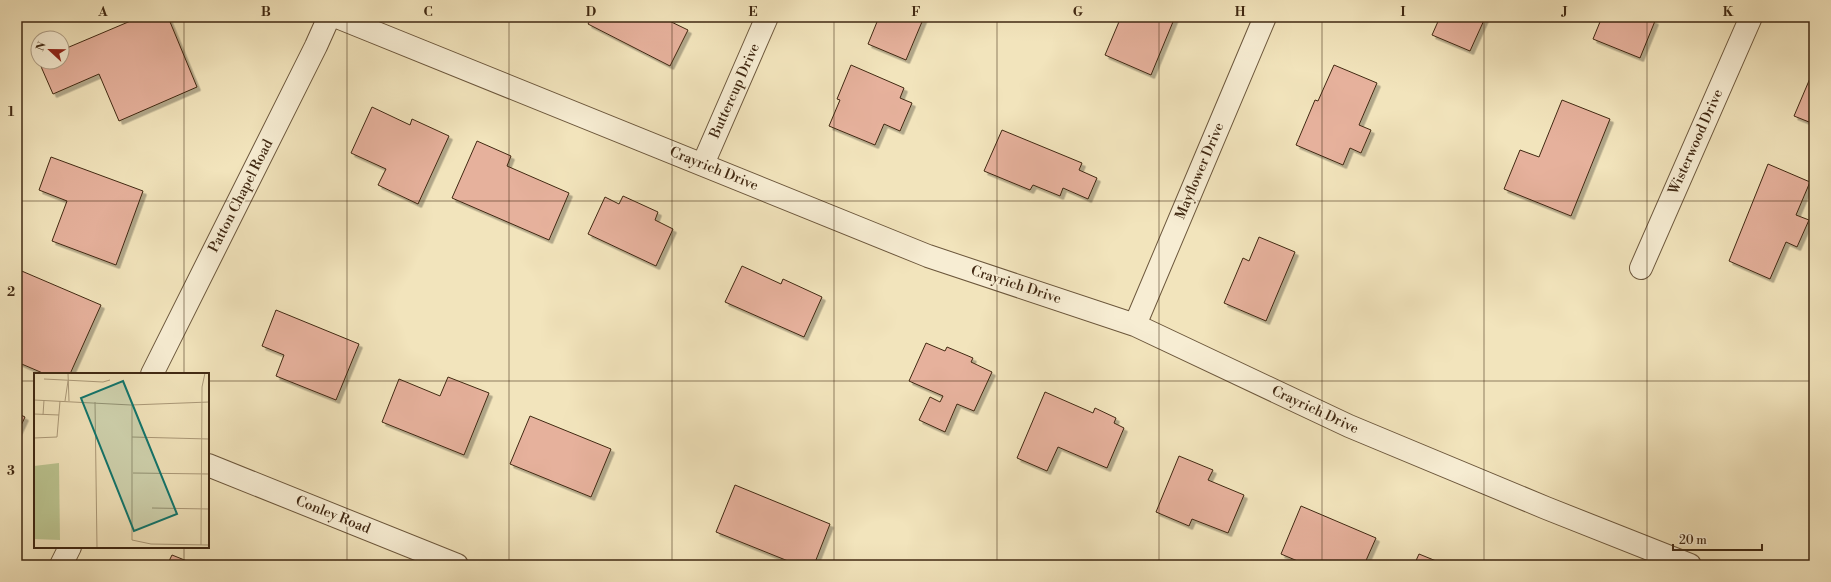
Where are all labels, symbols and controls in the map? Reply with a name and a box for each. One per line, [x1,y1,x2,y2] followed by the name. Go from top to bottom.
[97,4,108,20] text: A
[261,4,271,20] text: B
[423,4,433,20] text: C
[586,4,596,20] text: D
[748,4,758,20] text: E
[911,4,921,20] text: F
[1073,4,1084,20] text: G
[1235,4,1246,20] text: H
[1400,4,1406,20] text: I
[1560,4,1568,20] text: J
[1723,4,1734,20] text: K
[30,30,70,70] north arrow
[34,40,50,53] text: N
[706,41,764,142] street label: Buttercup Drive
[1664,87,1727,198] street label: Wisterwood Drive
[8,104,15,120] text: 1
[1172,120,1228,222] street label: Mayflower Drive
[205,136,277,256] street label: Patton Chapel Road
[667,143,761,195] street label: Crayrich Drive
[968,262,1064,308] street label: Crayrich Drive
[7,284,15,300] text: 2
[34,373,209,548] inset map
[1269,382,1361,438] street label: Crayrich Drive
[7,463,15,479] text: 3
[293,492,373,538] street label: Conley Road
[1673,526,1762,552] scale bar
[1679,533,1707,548] text: 20 m

